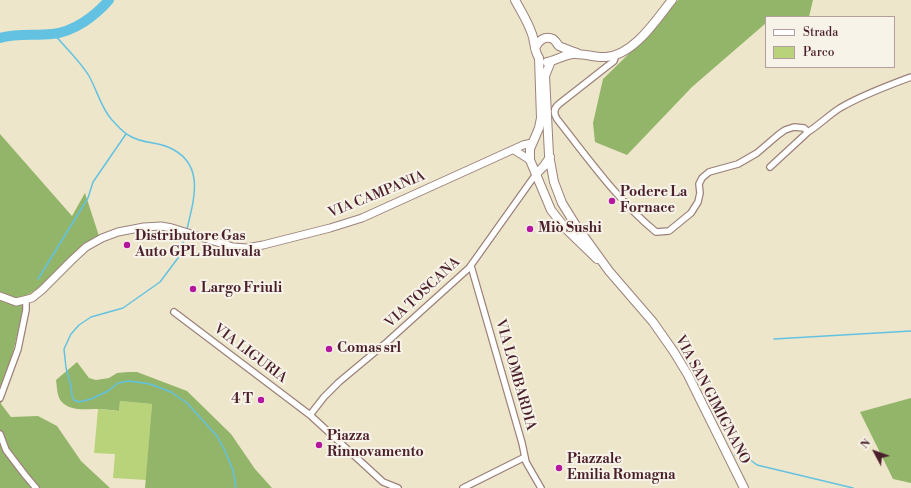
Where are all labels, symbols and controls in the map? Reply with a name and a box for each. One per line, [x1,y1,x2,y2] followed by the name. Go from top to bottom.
[765,16,895,68] legend
[803,25,838,40] text: Strada
[803,45,835,60] text: Parco
[326,168,428,222] street label: VIA CAMPANIA
[620,185,687,218] place label: Podere La Fornace
[607,196,617,206] marker: Podere La Fornace
[538,221,602,237] place label: Miò Sushi
[525,224,535,234] marker: Miò Sushi
[135,229,261,262] place label: Distributore Gas Auto GPL Buluvala
[122,240,132,250] marker: Distributore Gas Auto GPL Buluvala
[382,254,464,332] street label: VIA TOSCANA
[201,281,282,297] place label: Largo Friuli
[188,284,198,294] marker: Largo Friuli
[491,318,539,432] street label: VIA LOMBARDIA
[210,321,290,387] street label: VIA LIGURIA
[671,333,753,467] street label: VIA SAN GIMIGNANO
[337,341,401,357] place label: Comas srl
[324,344,334,354] marker: Comas srl
[231,392,253,408] place label: 4 T
[256,395,266,405] marker: 4 T
[327,429,424,462] place label: Piazza Rinnovamento
[855,432,895,472] north arrow
[858,436,874,452] text: N
[314,440,324,450] marker: Piazza Rinnovamento
[567,452,676,484] place label: Piazzale Emilia Romagna
[554,463,564,473] marker: Piazzale Emilia Romagna

